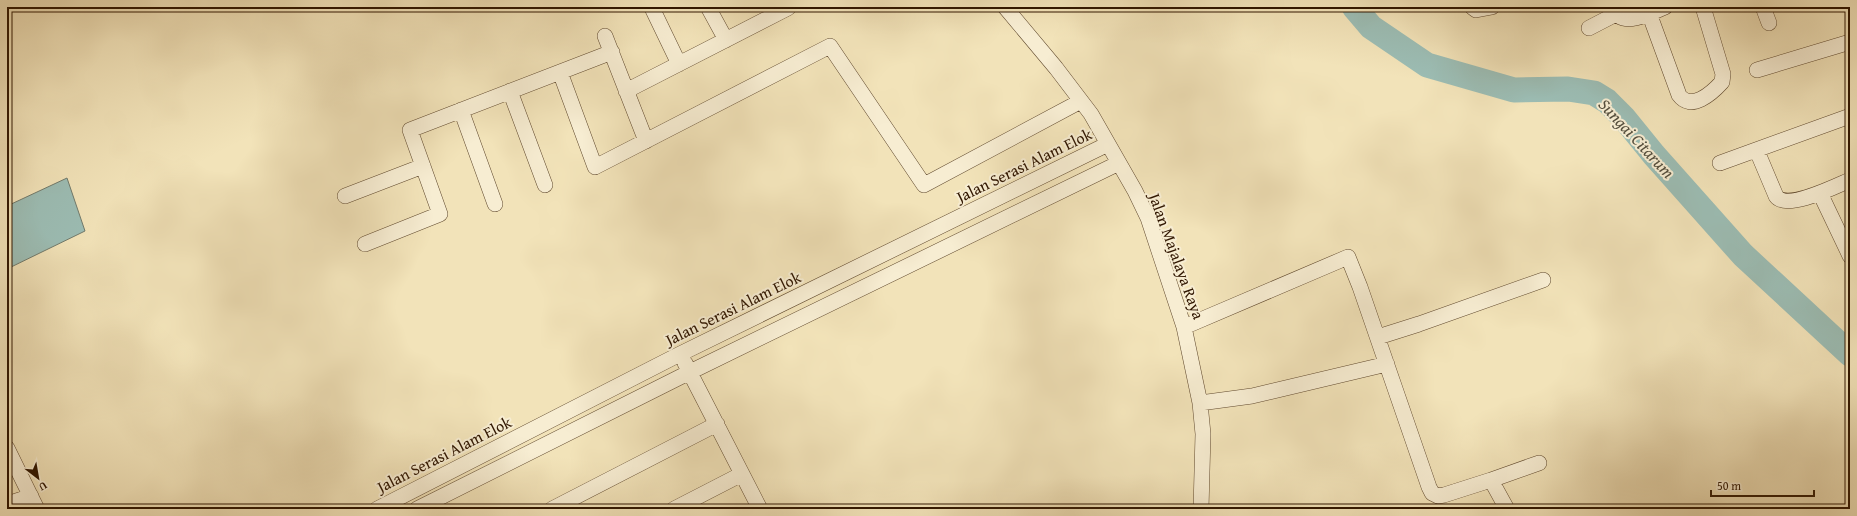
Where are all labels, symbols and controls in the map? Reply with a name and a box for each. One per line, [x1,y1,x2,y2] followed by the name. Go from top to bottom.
[1593,92,1681,184] water label: Sungai Citarum
[950,121,1097,209] street label: Jalan Serasi Alam Elok
[1142,188,1211,323] street label: Jalan Majalaya Raya
[659,264,806,352] street label: Jalan Serasi Alam Elok
[371,409,516,499] street label: Jalan Serasi Alam Elok
[18,458,58,498] north arrow
[1711,472,1814,498] scale bar
[1717,477,1741,494] text: 50 m
[35,478,50,496] text: U

